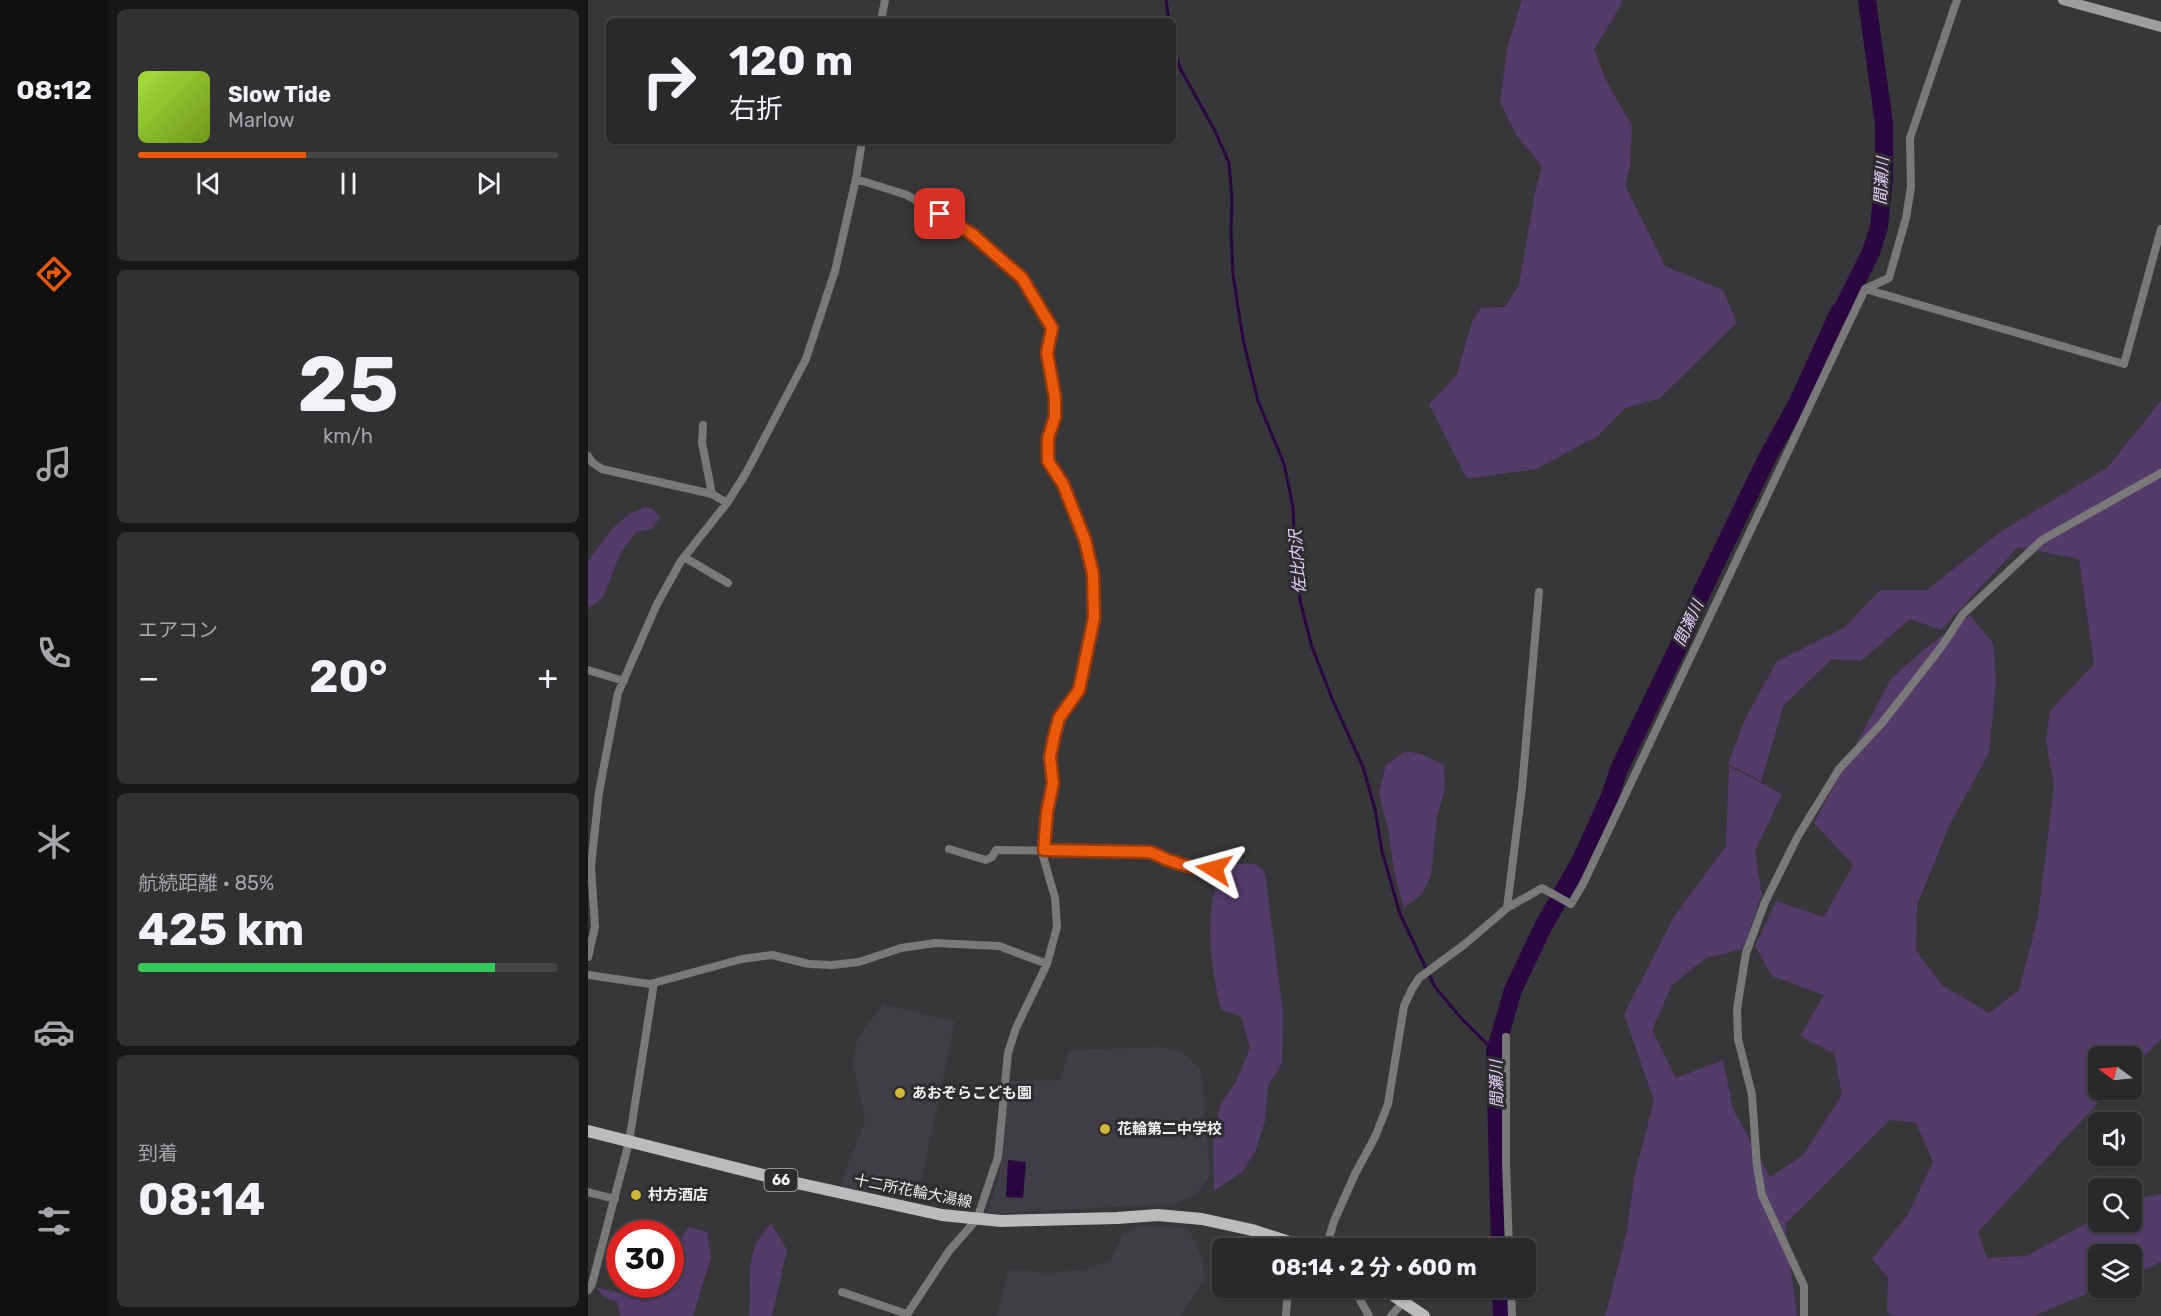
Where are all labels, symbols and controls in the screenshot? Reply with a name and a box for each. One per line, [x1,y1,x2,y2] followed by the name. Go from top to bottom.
[729,36,853,86] text: 120 m
[630,42,708,120] icon: right
[16,74,92,106] text: 08:12
[228,81,331,108] text: Slow Tide
[729,93,783,125] text: 右折
[228,108,295,132] text: Marlow
[1871,155,1892,205] water label: 間瀬川
[192,167,225,200] icon: previous
[332,167,365,200] icon: pause
[472,167,505,200] icon: next
[914,188,965,239] pin
[923,197,956,230] icon: arrive
[33,253,75,295] icon: directions
[297,338,399,431] text: 25
[323,424,373,448] text: km/h
[33,443,75,485] icon: music
[1286,527,1309,595] water label: 佐比内沢
[1670,596,1708,649] water label: 間瀬川
[138,618,218,642] text: エアコン
[33,632,75,674] icon: phone
[309,650,388,703] text: 20°
[138,658,159,697] text: −
[537,658,558,697] text: +
[33,821,75,863] icon: climate
[1182,837,1246,901] position arrow
[138,871,274,895] text: 航続距離 · 85%
[138,903,304,956] text: 425 km
[33,1011,75,1053] icon: car
[2088,1046,2142,1100] north arrow
[2088,1046,2142,1298] map controls
[1487,1058,1506,1108] water label: 間瀬川
[912,1084,1032,1102] place label: あおぞらこども園
[893,1086,907,1100] marker: あおぞらこども園
[2088,1112,2142,1166] button: sound
[1117,1120,1222,1138] place label: 花輪第二中学校
[1098,1122,1112,1136] marker: 花輪第二中学校
[138,1141,178,1165] text: 到着
[764,1169,798,1191] road number: 66
[852,1171,974,1211] street label: 十二所花輪大湯線
[138,1173,265,1226] text: 08:14
[2088,1178,2142,1232] button: search
[648,1186,708,1204] place label: 村方酒店
[629,1188,643,1202] marker: 村方酒店
[33,1200,75,1242] icon: filters
[606,1220,684,1298] speed limit sign: 30
[2088,1244,2142,1298] button: layers
[1271,1254,1477,1281] text: 08:14 · 2 分 · 600 m

